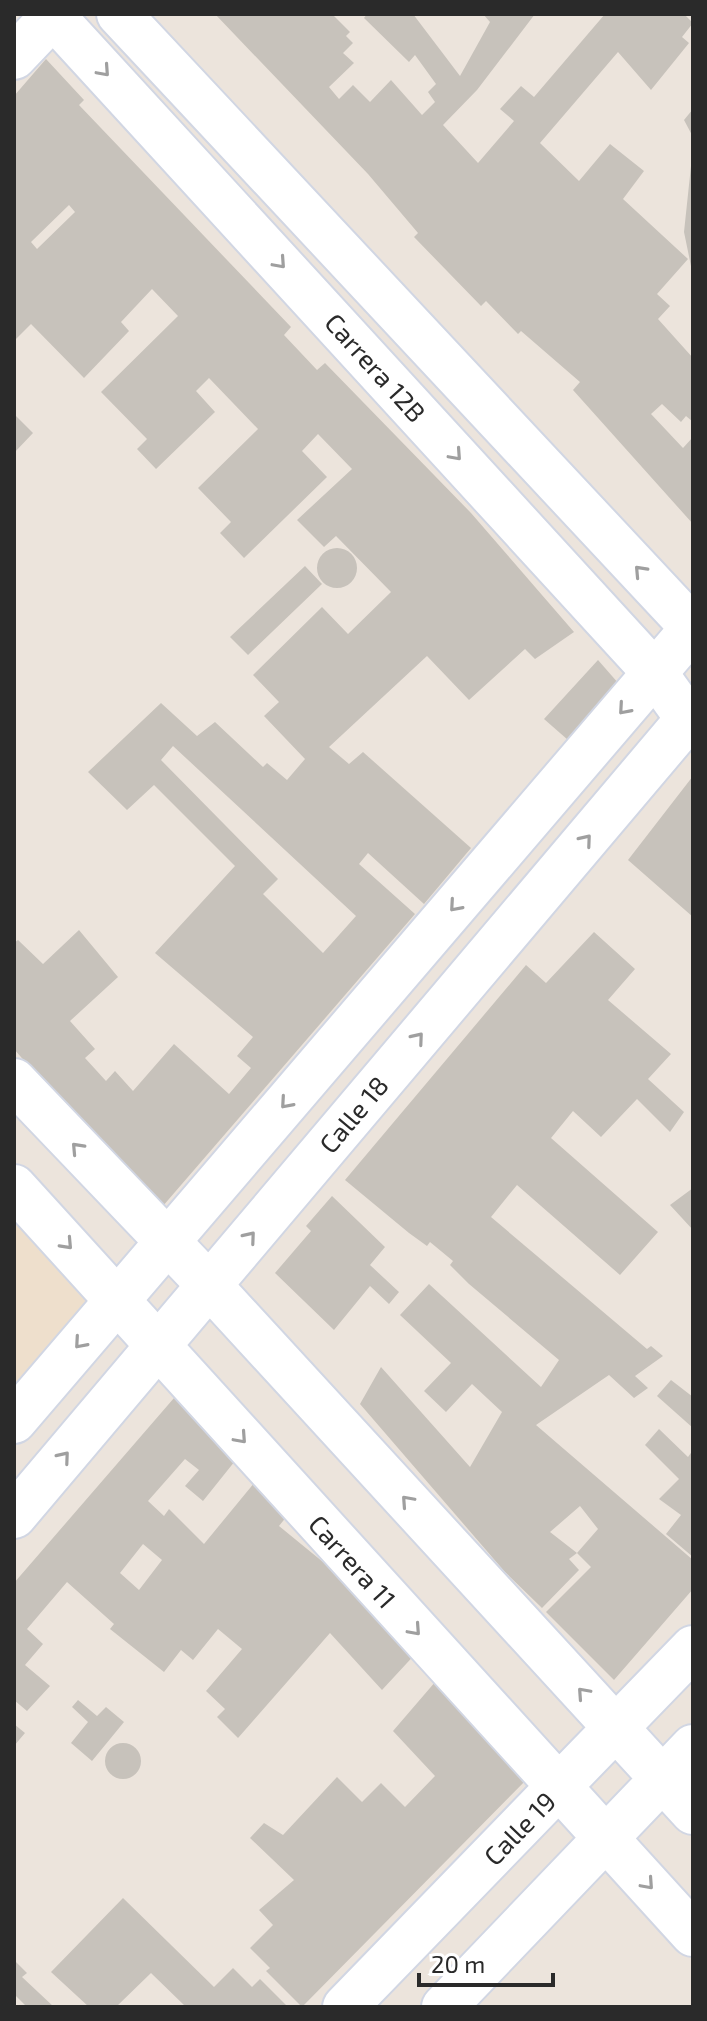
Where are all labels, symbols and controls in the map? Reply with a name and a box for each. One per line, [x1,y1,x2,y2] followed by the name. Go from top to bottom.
[95,62,109,77] one-way arrow
[271,254,285,268] one-way arrow
[319,306,433,428] street label: Carrera 12B
[446,445,460,460] one-way arrow
[635,566,649,581] one-way arrow
[619,699,634,714] one-way arrow
[576,834,591,849] one-way arrow
[450,897,465,911] one-way arrow
[408,1033,423,1047] one-way arrow
[312,1069,394,1159] street label: Calle 18
[281,1094,296,1109] one-way arrow
[72,1143,86,1157] one-way arrow
[240,1231,255,1246] one-way arrow
[57,1235,71,1250] one-way arrow
[75,1334,90,1349] one-way arrow
[231,1428,245,1443] one-way arrow
[54,1451,69,1466] one-way arrow
[403,1496,417,1511] one-way arrow
[303,1508,403,1614] street label: Carrera 11
[406,1621,420,1636] one-way arrow
[578,1688,592,1703] one-way arrow
[477,1785,561,1871] street label: Calle 19
[638,1875,653,1889] one-way arrow
[419,1937,553,1987] scale bar
[431,1949,485,1978] text: 20 m

